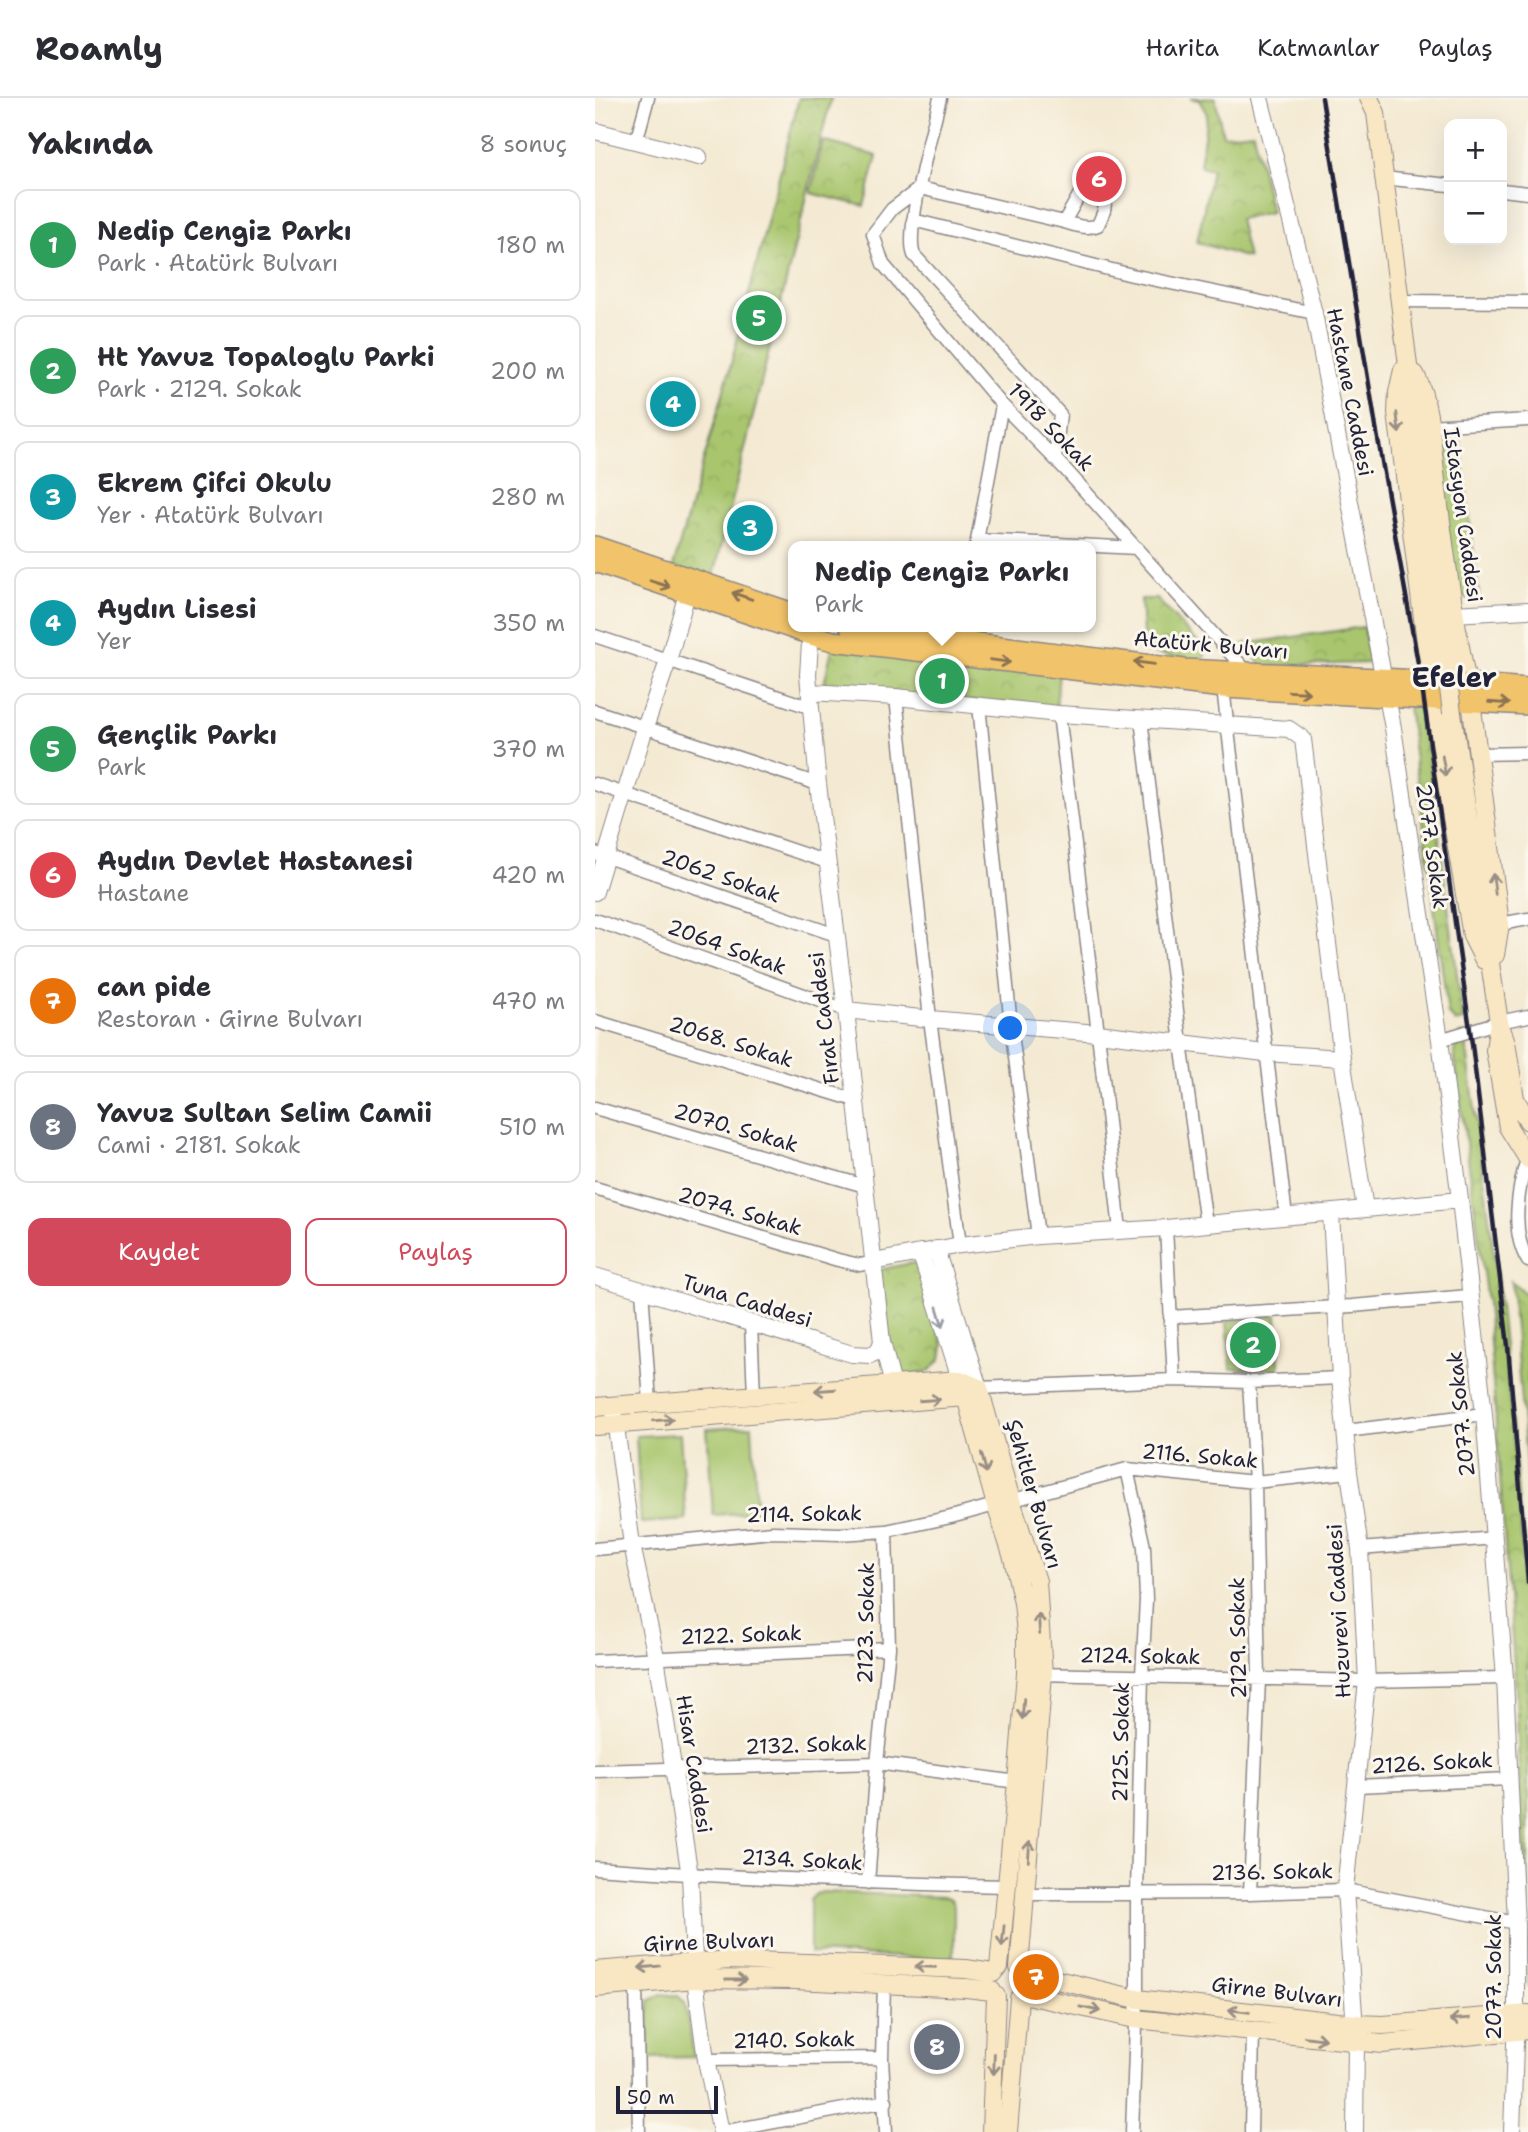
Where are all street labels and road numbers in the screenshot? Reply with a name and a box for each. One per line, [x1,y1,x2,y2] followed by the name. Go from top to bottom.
[1320,305,1380,479] street label: Hastane Caddesi
[1002,377,1100,477] street label: 1918 Sokak
[1437,426,1489,604] street label: Istasyon Caddesi
[1133,624,1289,666] street label: Atatürk Bulvarı
[1409,781,1455,911] street label: 2077. Sokak
[658,843,784,909] street label: 2062 Sokak
[664,913,790,981] street label: 2064 Sokak
[802,950,846,1086] street label: Fırat Caddesi
[665,1010,797,1074] street label: 2068. Sokak
[671,1097,801,1159] street label: 2070. Sokak
[675,1180,805,1242] street label: 2074. Sokak
[678,1268,816,1334] street label: Tuna Caddesi
[1440,1350,1482,1478] street label: 2077. Sokak
[999,1416,1069,1572] street label: Şehitler Bulvarı
[1141,1437,1259,1475] street label: 2116. Sokak
[746,1499,862,1529] street label: 2114. Sokak
[1320,1523,1358,1699] street label: Huzurevi Caddesi
[851,1562,881,1684] street label: 2123. Sokak
[1223,1577,1253,1699] street label: 2129. Sokak
[680,1619,802,1651] street label: 2122. Sokak
[1079,1641,1201,1671] street label: 2124. Sokak
[1106,1681,1136,1803] street label: 2125. Sokak
[669,1693,719,1835] street label: Hisar Caddesi
[745,1729,867,1761] street label: 2132. Sokak
[1370,1746,1494,1780] street label: 2126. Sokak
[741,1843,863,1877] street label: 2134. Sokak
[1211,1857,1333,1887] street label: 2136. Sokak
[1480,1914,1508,2040] street label: 2077. Sokak
[643,1926,775,1958] street label: Girne Bulvarı
[1210,1970,1344,2014] street label: Girne Bulvarı
[733,2025,855,2055] street label: 2140. Sokak

